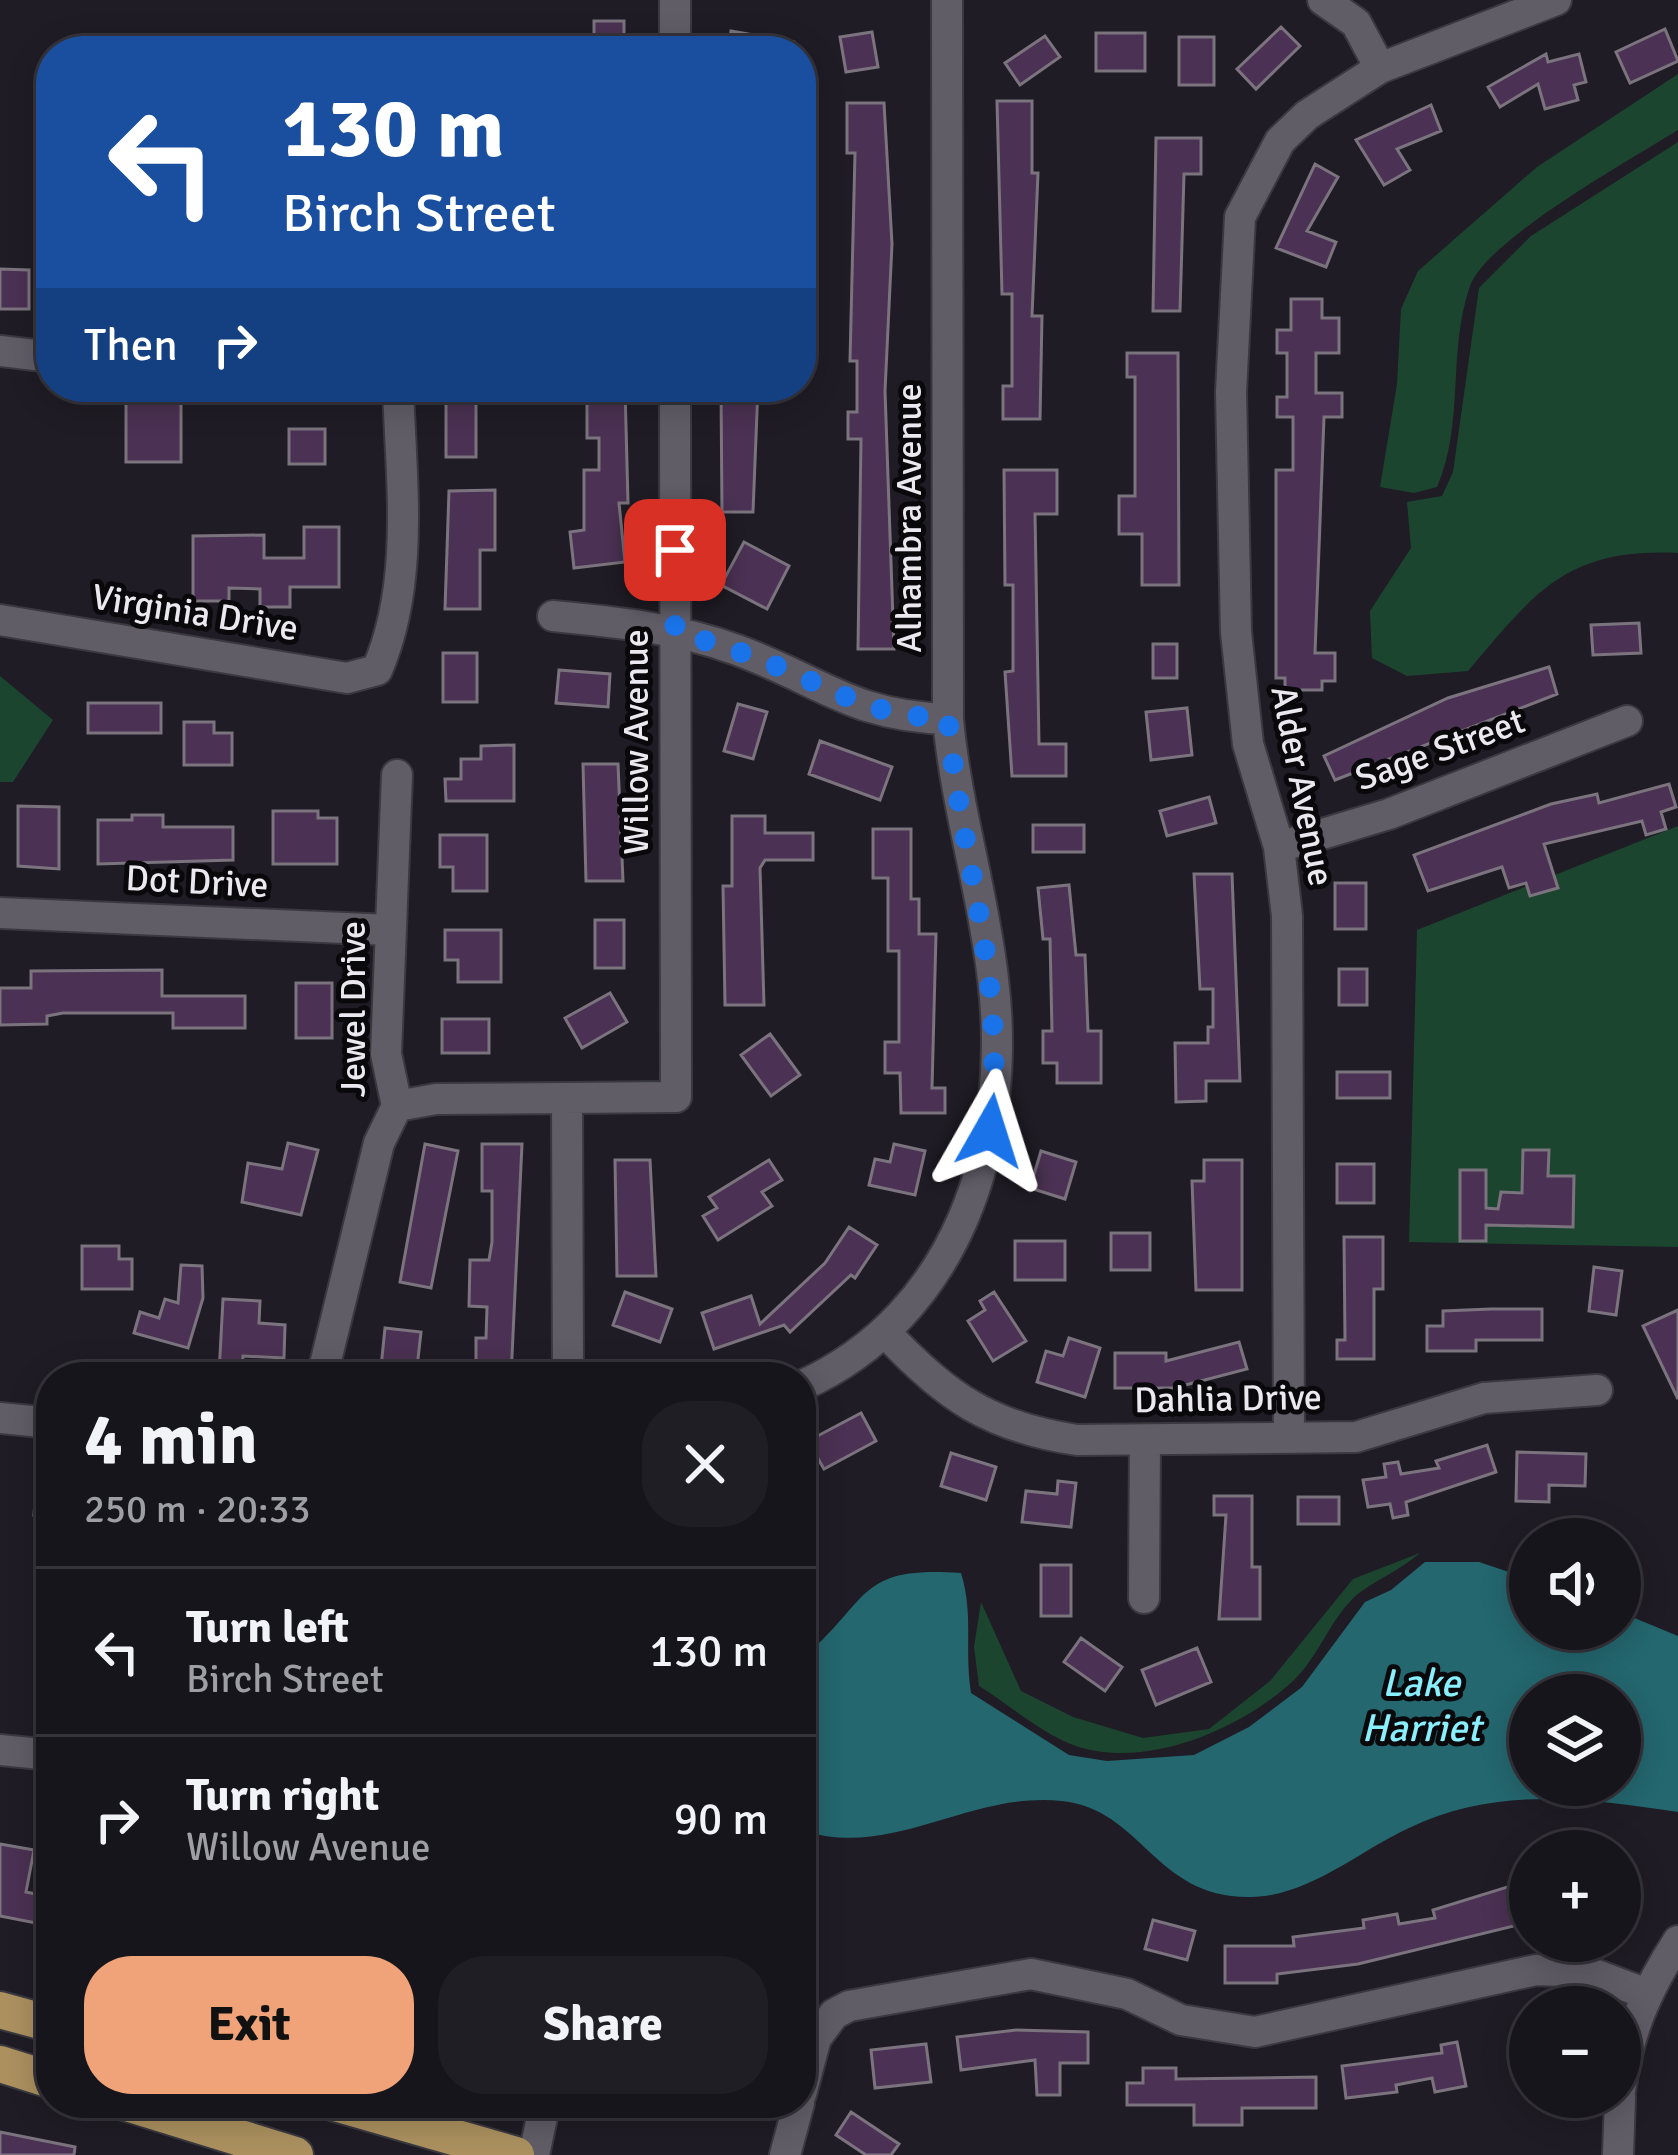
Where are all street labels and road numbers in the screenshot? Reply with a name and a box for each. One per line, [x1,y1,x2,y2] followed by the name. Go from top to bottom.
[887,383,932,653] street label: Alhambra Avenue
[89,575,301,651] street label: Virginia Drive
[614,629,659,855] street label: Willow Avenue
[1261,682,1343,890] street label: Alder Avenue
[1349,699,1531,801] street label: Sage Street
[125,856,269,908] street label: Dot Drive
[331,921,376,1097] street label: Jewel Drive
[1134,1375,1322,1423] street label: Dahlia Drive

